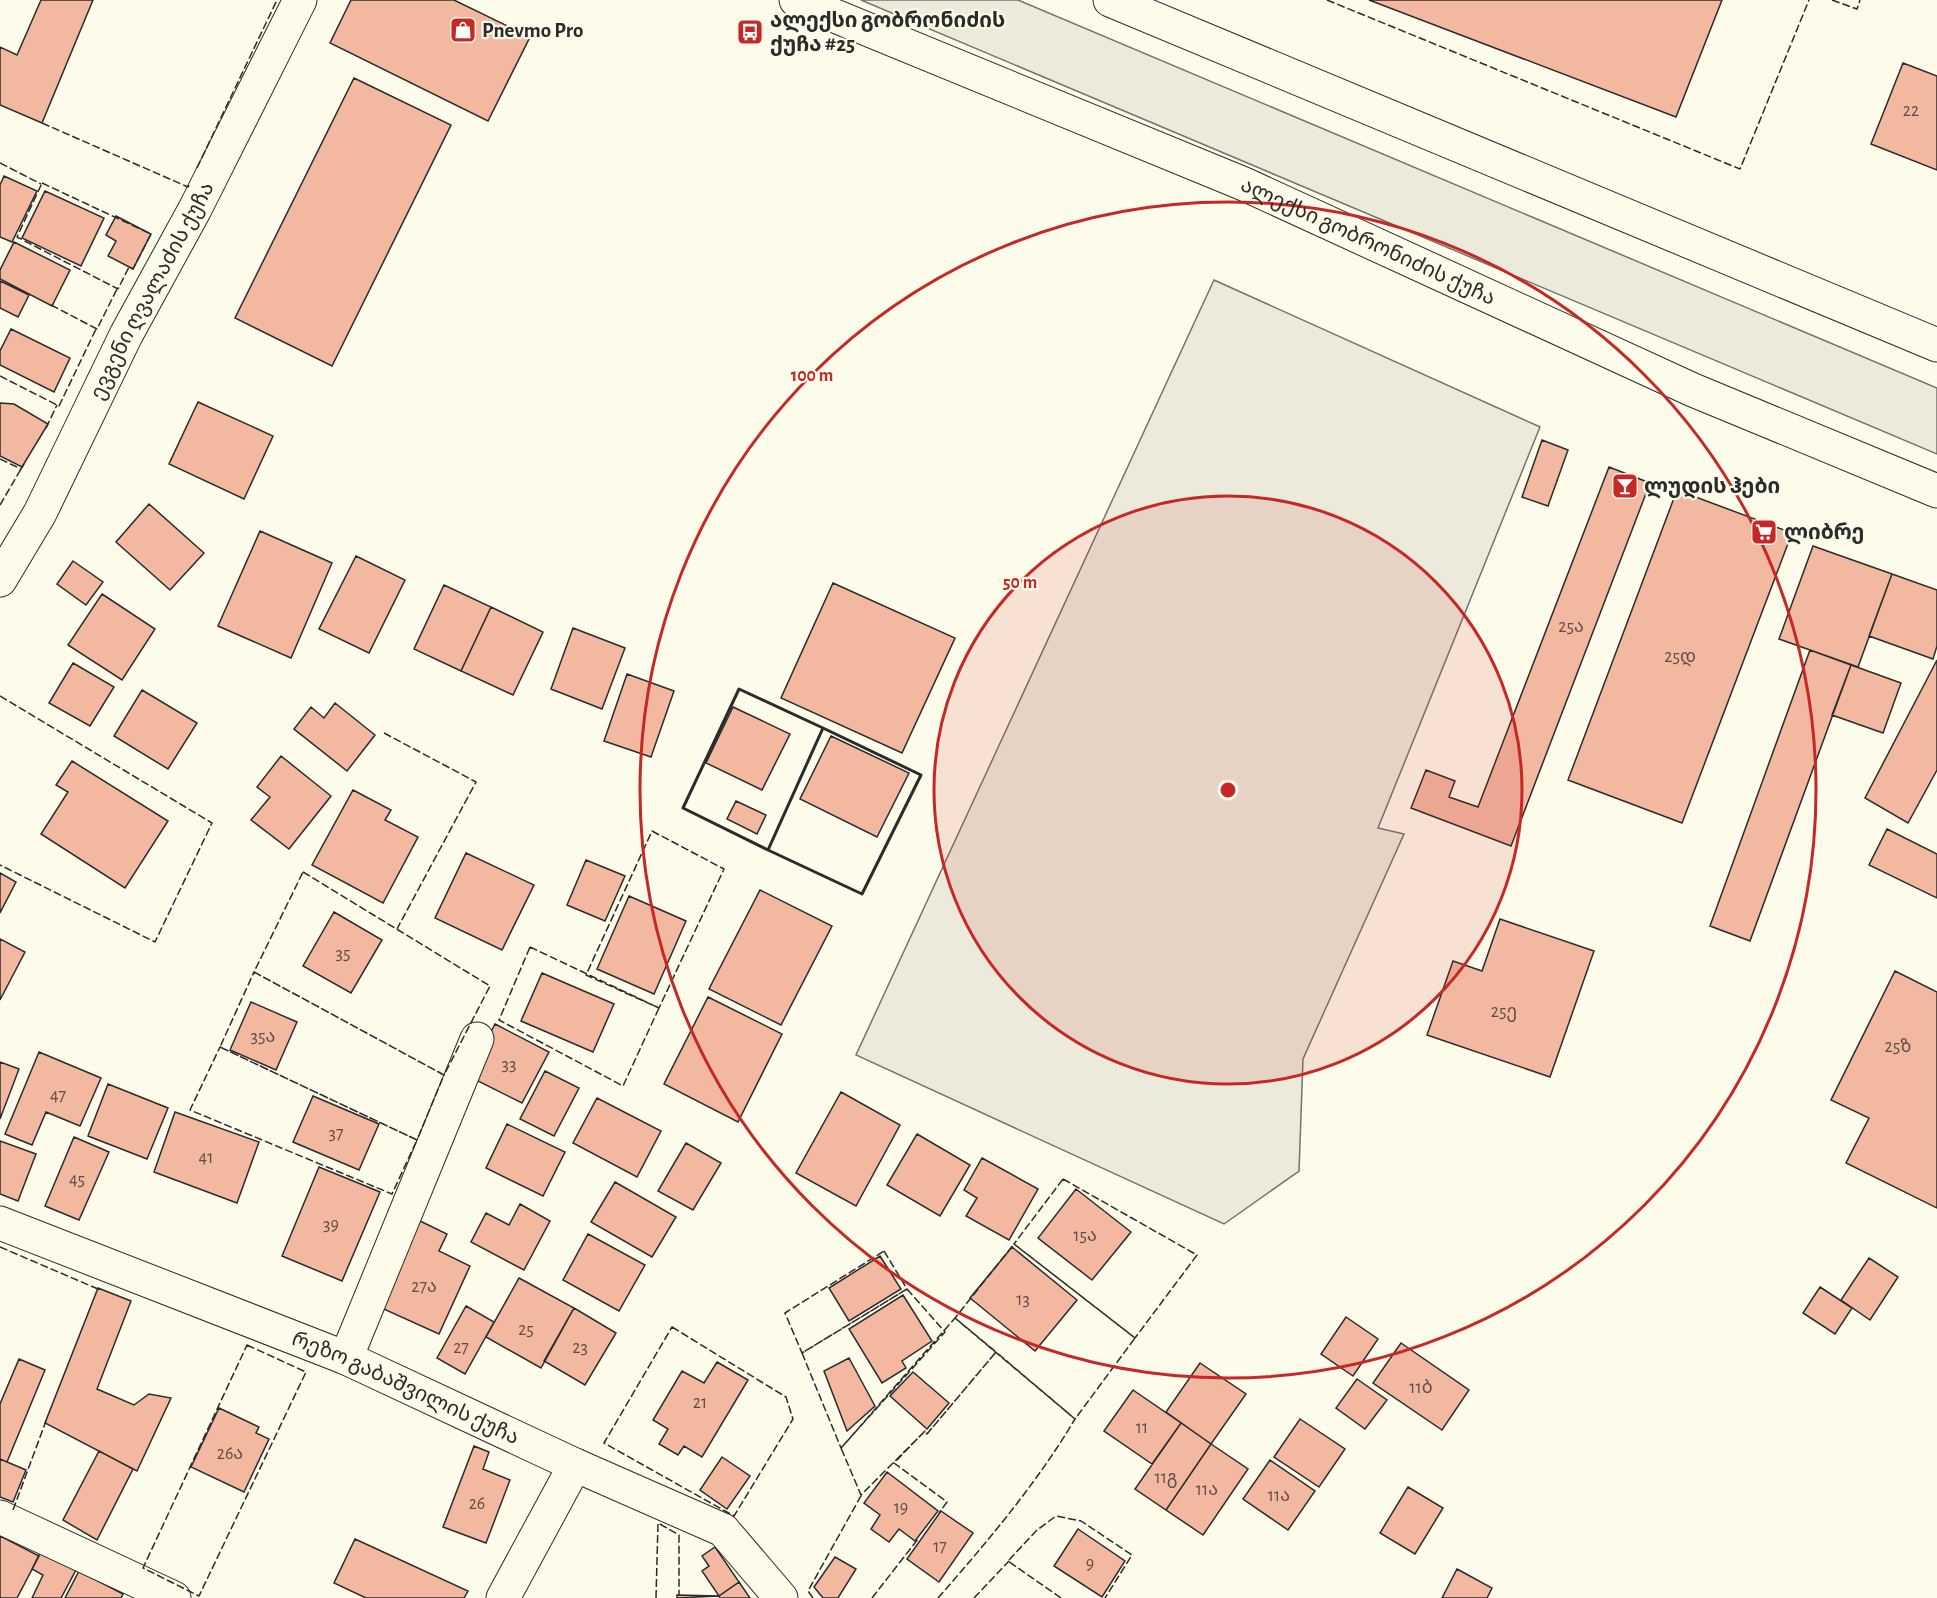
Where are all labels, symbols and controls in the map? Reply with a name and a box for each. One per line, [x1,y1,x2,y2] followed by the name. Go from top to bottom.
[770,10,1005,56] place label: ალექსი გობრონიძის ქუჩა #25
[448,15,478,45] shop icon: Pnevmo Pro
[735,17,765,47] bus stop icon: ალექსი გობრონიძის ქუჩა #25
[482,20,583,41] place label: Pnevmo Pro
[1903,102,1919,120] house number: 22
[1238,174,1499,309] street label: ალექსი გობრონიძის ქუჩა
[87,179,218,403] street label: ევგენი ღვალაძის ქუჩა
[791,367,833,385] text: 100 m
[1610,471,1640,501] bar icon: ლუდის ჰები
[1644,476,1780,499] place label: ლუდის ჰები
[1749,517,1779,547] supermarket icon: ლიბრე
[1784,522,1864,545] place label: ლიბრე
[1003,574,1037,592] text: 50 m
[1558,618,1584,636] house number: 25ა
[1664,648,1696,667] house number: 25დ
[1218,780,1238,800] centre of rings
[336,945,350,963] house number: 35
[1491,1003,1517,1022] house number: 25ე
[251,1028,275,1046] house number: 35ა
[1885,1038,1911,1056] house number: 25ზ
[502,1056,516,1074] house number: 33
[50,1087,66,1105] house number: 47
[329,1125,343,1143] house number: 37
[199,1149,213,1167] house number: 41
[69,1171,85,1189] house number: 45
[323,1216,339,1234] house number: 39
[1073,1227,1097,1245] house number: 15ა
[411,1278,437,1296] house number: 27ა
[1016,1291,1030,1309] house number: 13
[518,1321,534,1339] house number: 25
[289,1328,522,1448] street label: რეზო გაბაშვილის ქუჩა
[453,1339,469,1357] house number: 27
[572,1339,588,1357] house number: 23
[1409,1379,1433,1397] house number: 11ბ
[693,1394,707,1412] house number: 21
[1136,1419,1148,1437] house number: 11
[217,1445,243,1463] house number: 26ა
[1154,1469,1178,1488] house number: 11გ
[1196,1481,1218,1499] house number: 11ა
[1268,1487,1290,1505] house number: 11ა
[469,1495,485,1513] house number: 26
[894,1499,908,1517] house number: 19
[933,1538,947,1556] house number: 17
[1086,1555,1094,1573] house number: 9

